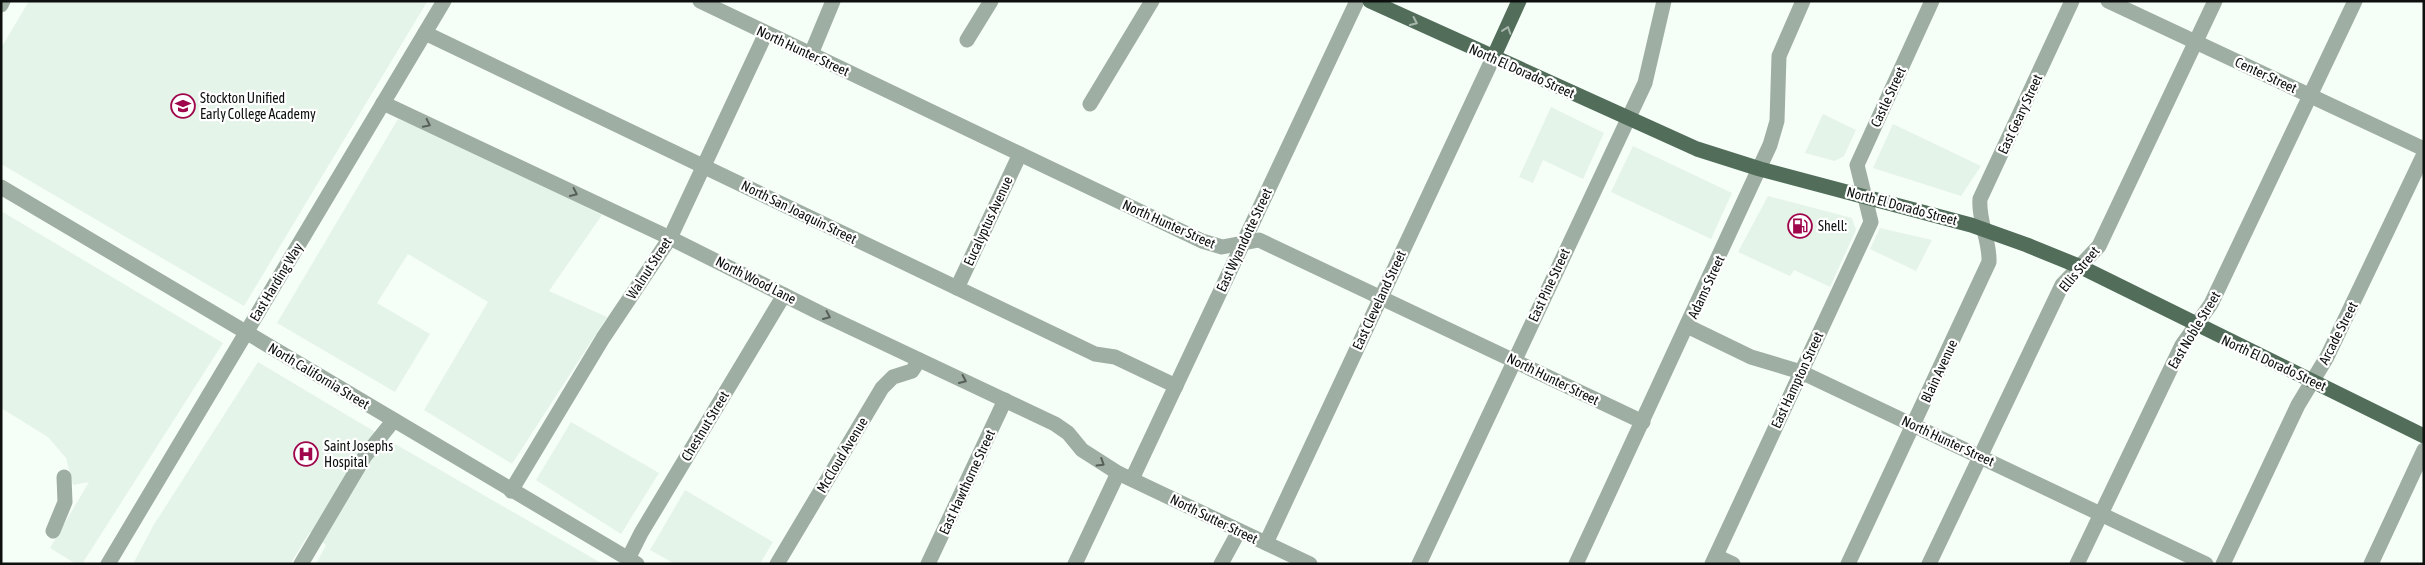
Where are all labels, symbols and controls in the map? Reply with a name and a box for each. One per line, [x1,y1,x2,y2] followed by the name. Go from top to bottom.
[1409,15,1418,26] one-way arrow
[754,23,852,79] street label: North Hunter Street
[1501,26,1511,35] one-way arrow
[1467,41,1577,101] street label: North El Dorado Street
[2232,54,2300,96] street label: Center Street
[1867,64,1909,130] street label: Castle Street
[1995,72,2045,156] street label: East Geary Street
[200,90,316,122] place label: Stockton Unified Early College Academy
[170,93,196,119] school or university icon: Stockton Unified Early College Academy
[422,117,431,128] one-way arrow
[960,174,1016,268] street label: Eucalyptus Avenue
[739,177,859,247] street label: North San Joaquin Street
[1845,184,1959,228] street label: North El Dorado Street
[1213,186,1275,294] street label: East Wyandotte Street
[569,187,578,198] one-way arrow
[1120,196,1218,252] street label: North Hunter Street
[1787,213,1813,239] fuel station icon: Shell:
[1818,218,1847,234] place label: Shell:
[623,234,675,302] street label: Walnut Street
[246,240,306,324] street label: East Harding Way
[2055,243,2103,295] street label: Ellis Street
[1525,246,1573,324] street label: East Pine Street
[1349,248,1409,352] street label: East Cleveland Street
[713,253,799,307] street label: North Wood Lane
[1684,253,1728,321] street label: Adams Street
[2165,288,2223,372] street label: East Noble Street
[2315,299,2361,367] street label: Arcade Street
[822,310,831,320] one-way arrow
[1768,329,1826,431] street label: East Hampton Street
[2219,332,2329,394] street label: North El Dorado Street
[1917,337,1961,405] street label: Blain Avenue
[266,340,372,412] street label: North California Street
[1504,350,1602,408] street label: North Hunter Street
[958,374,967,385] one-way arrow
[678,388,732,464] street label: Chestnut Street
[1899,413,1997,469] street label: North Hunter Street
[813,414,871,496] street label: McCloud Avenue
[936,427,998,537] street label: East Hawthorne Street
[324,438,393,470] place label: Saint Josephs Hospital
[293,441,319,467] hospital icon: Saint Josephs Hospital
[1096,456,1105,466] one-way arrow
[1168,491,1260,547] street label: North Sutter Street

